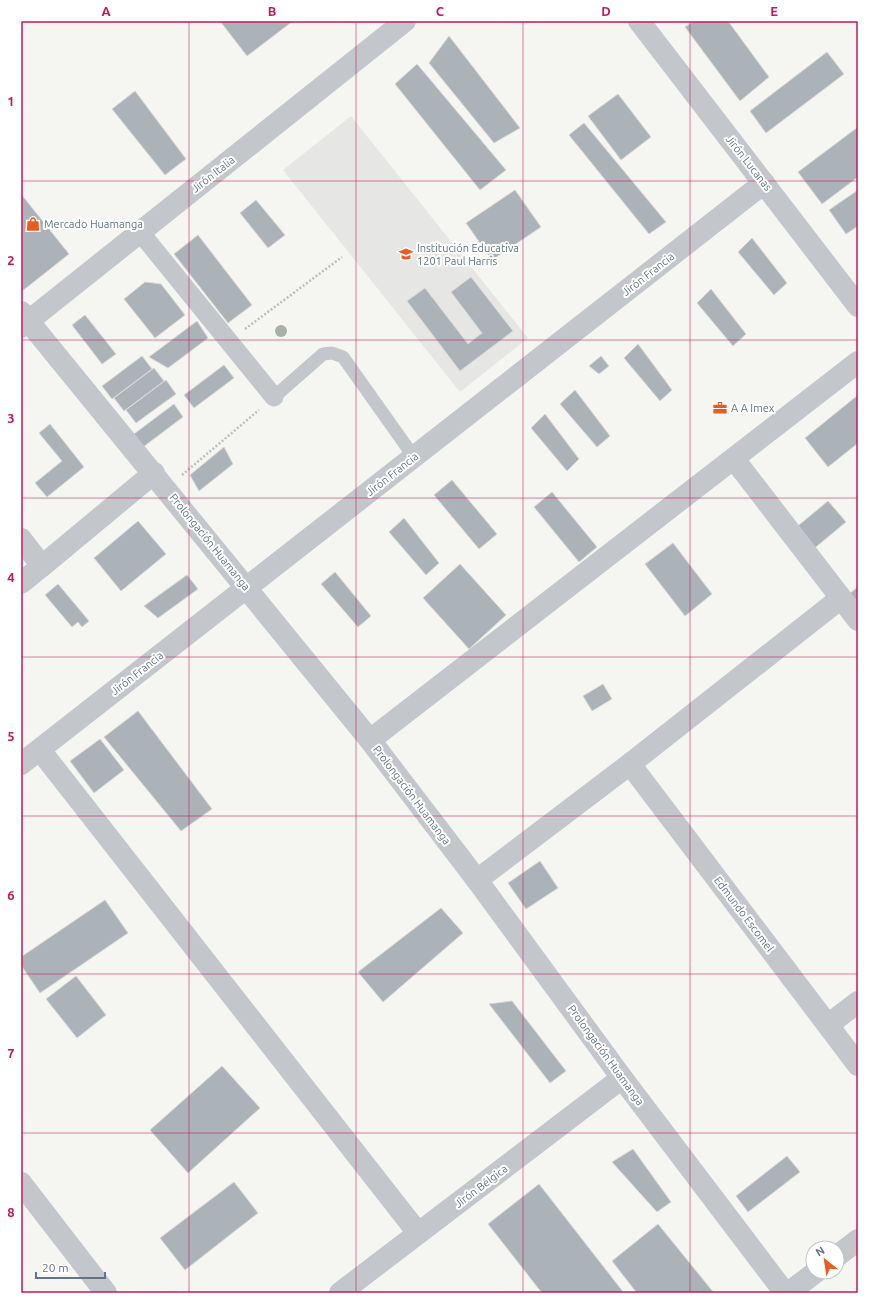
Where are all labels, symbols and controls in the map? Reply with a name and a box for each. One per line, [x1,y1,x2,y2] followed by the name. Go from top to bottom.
[101,4,111,18] text: A
[268,4,277,18] text: B
[436,4,445,18] text: C
[601,4,611,18] text: D
[770,4,778,18] text: E
[7,94,15,108] text: 1
[724,133,774,193] street label: Jirón Lucanas
[189,153,237,195] street label: Jirón Italia
[25,216,41,232] shop icon: Mercado Huamanga
[44,218,143,230] place label: Mercado Huamanga
[417,242,519,267] place label: Institución Educativa 1201 Paul Harris
[398,246,414,262] school or university icon: Institución Educativa 1201 Paul Harris
[620,250,676,298] street label: Jirón Francia
[7,253,15,267] text: 2
[712,400,728,416] office icon: A A Imex
[731,402,775,414] place label: A A Imex
[7,411,15,425] text: 3
[364,450,420,498] street label: Jirón Francia
[167,491,253,593] street label: Prolongación Huamanga
[7,570,15,584] text: 4
[109,649,165,697] street label: Jirón Francia
[7,729,15,743] text: 5
[371,743,453,847] street label: Prolongación Huamanga
[712,874,776,954] street label: Edmundo Escomel
[7,888,15,902] text: 6
[566,1003,646,1107] street label: Prolongación Huamanga
[7,1046,15,1060] text: 7
[452,1162,510,1210] street label: Jirón Bélgica
[7,1205,15,1219] text: 8
[805,1240,845,1280] north arrow
[813,1244,827,1259] text: N
[36,1254,105,1280] scale bar
[42,1261,69,1274] text: 20 m

